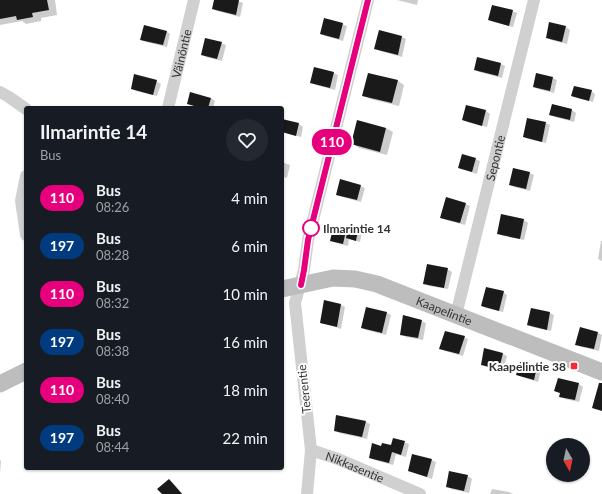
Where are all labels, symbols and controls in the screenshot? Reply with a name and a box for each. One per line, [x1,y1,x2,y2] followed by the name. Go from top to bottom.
[168,27,194,80] street label: Väinöntie
[226,119,268,161] button: heart
[40,120,147,143] text: Ilmarintie 14
[309,129,355,155] line badge: 110
[320,133,344,150] text: 110
[482,133,508,182] street label: Sepontie
[40,147,61,163] text: Bus
[96,181,121,199] text: Bus
[50,189,74,206] text: 110
[231,189,268,207] text: 4 min
[96,199,129,215] text: 08:26
[302,219,320,237] marker: Ilmarintie 14
[323,221,391,236] place label: Ilmarintie 14
[96,229,121,247] text: Bus
[50,237,74,254] text: 197
[231,237,268,255] text: 6 min
[96,247,129,263] text: 08:28
[96,277,121,295] text: Bus
[50,285,74,302] text: 110
[222,285,268,303] text: 10 min
[414,293,475,328] street label: Kaapelintie
[96,295,129,311] text: 08:32
[96,325,121,343] text: Bus
[50,333,74,350] text: 197
[222,333,268,351] text: 16 min
[96,343,129,359] text: 08:38
[489,359,566,374] place label: Kaapelintie 38
[569,361,579,371] marker: Kaapelintie 38
[294,364,314,414] street label: Teerentie
[96,373,121,391] text: Bus
[50,381,74,398] text: 110
[222,381,268,399] text: 18 min
[96,391,129,407] text: 08:40
[96,421,121,439] text: Bus
[50,429,74,446] text: 197
[222,429,268,447] text: 22 min
[546,438,590,482] north arrow
[546,438,590,482] map controls
[96,439,129,455] text: 08:44
[324,448,387,485] street label: Nikkasentie

